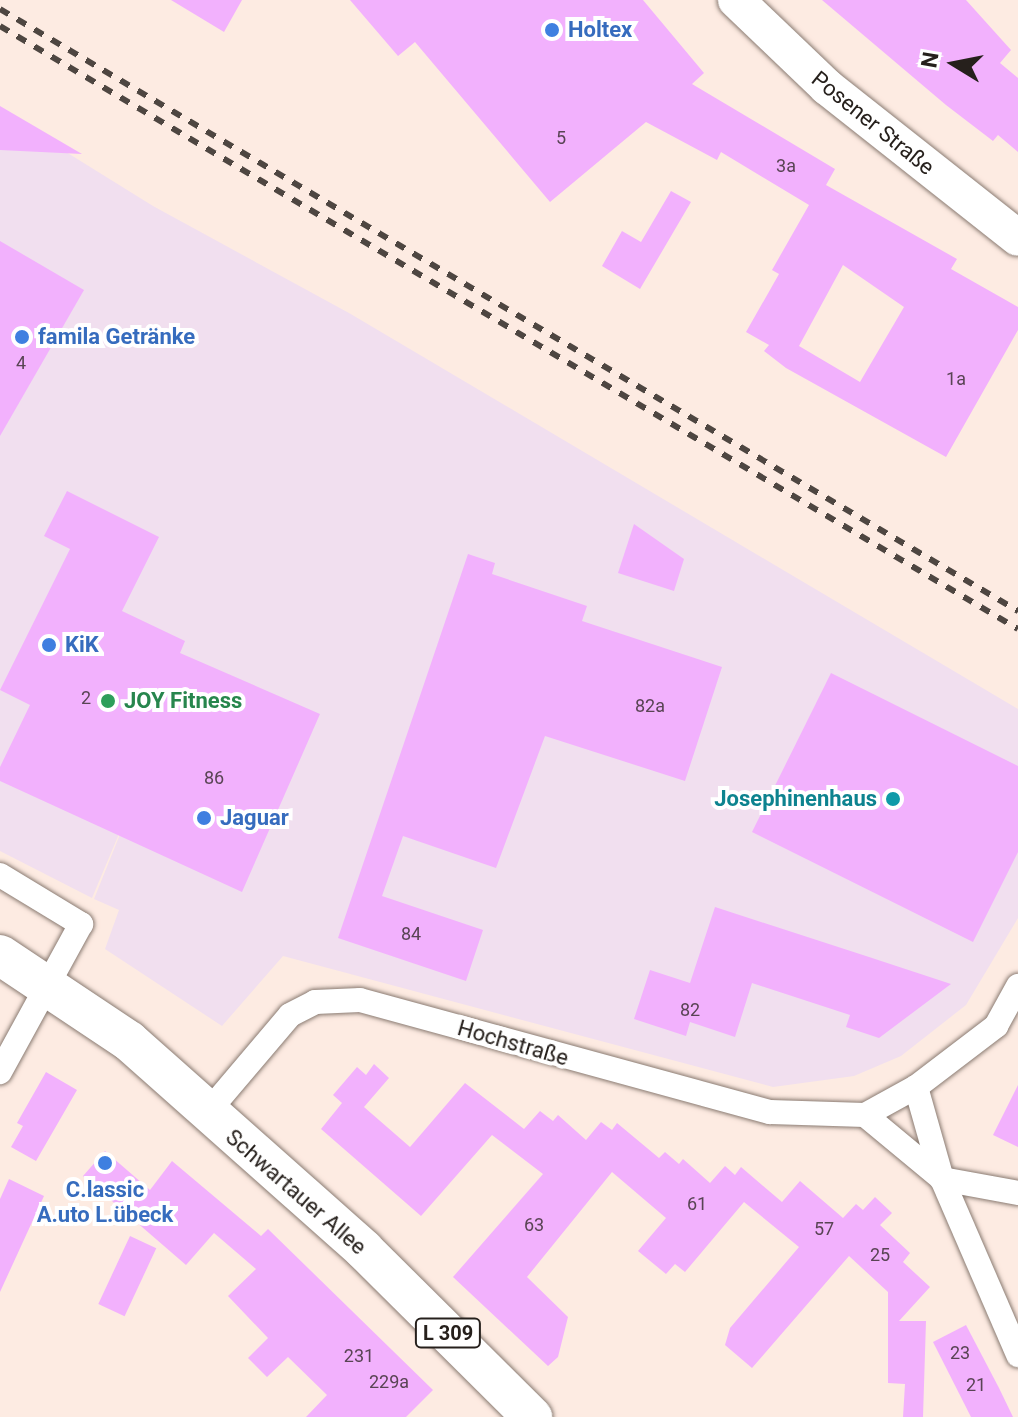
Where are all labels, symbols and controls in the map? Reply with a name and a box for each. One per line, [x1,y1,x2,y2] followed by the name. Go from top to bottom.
[568,17,632,43] place label: Holtex
[543,21,561,39] marker: Holtex
[914,24,994,104] north arrow
[916,50,944,70] text: N
[806,66,940,180] street label: Posener Straße
[556,127,566,149] house number: 5
[776,155,796,177] house number: 3a
[38,324,195,350] place label: famila Getränke
[13,328,31,346] marker: famila Getränke
[16,352,26,374] house number: 4
[946,368,966,390] house number: 1a
[65,632,99,658] place label: KiK
[40,636,58,654] marker: KiK
[81,687,91,709] house number: 2
[124,688,242,714] place label: JOY Fitness
[99,692,117,710] marker: JOY Fitness
[635,695,665,717] house number: 82a
[204,767,224,789] house number: 86
[714,786,877,812] place label: Josephinenhaus
[884,790,902,808] marker: Josephinenhaus
[220,805,289,831] place label: Jaguar
[195,809,213,827] marker: Jaguar
[401,923,421,945] house number: 84
[680,999,700,1021] house number: 82
[454,1015,572,1071] street label: Hochstraße
[220,1124,372,1260] street label: Schwartauer Allee
[96,1154,114,1172] marker: C.lassic A.uto L.übeck
[37,1176,173,1228] place label: C.lassic A.uto L.übeck
[687,1193,707,1215] house number: 61
[524,1214,544,1236] house number: 63
[814,1218,834,1240] house number: 57
[870,1244,890,1266] house number: 25
[414,1317,482,1349] road number: L 309
[950,1342,970,1364] house number: 23
[344,1345,374,1367] house number: 231
[369,1371,409,1393] house number: 229a
[966,1374,986,1396] house number: 21

